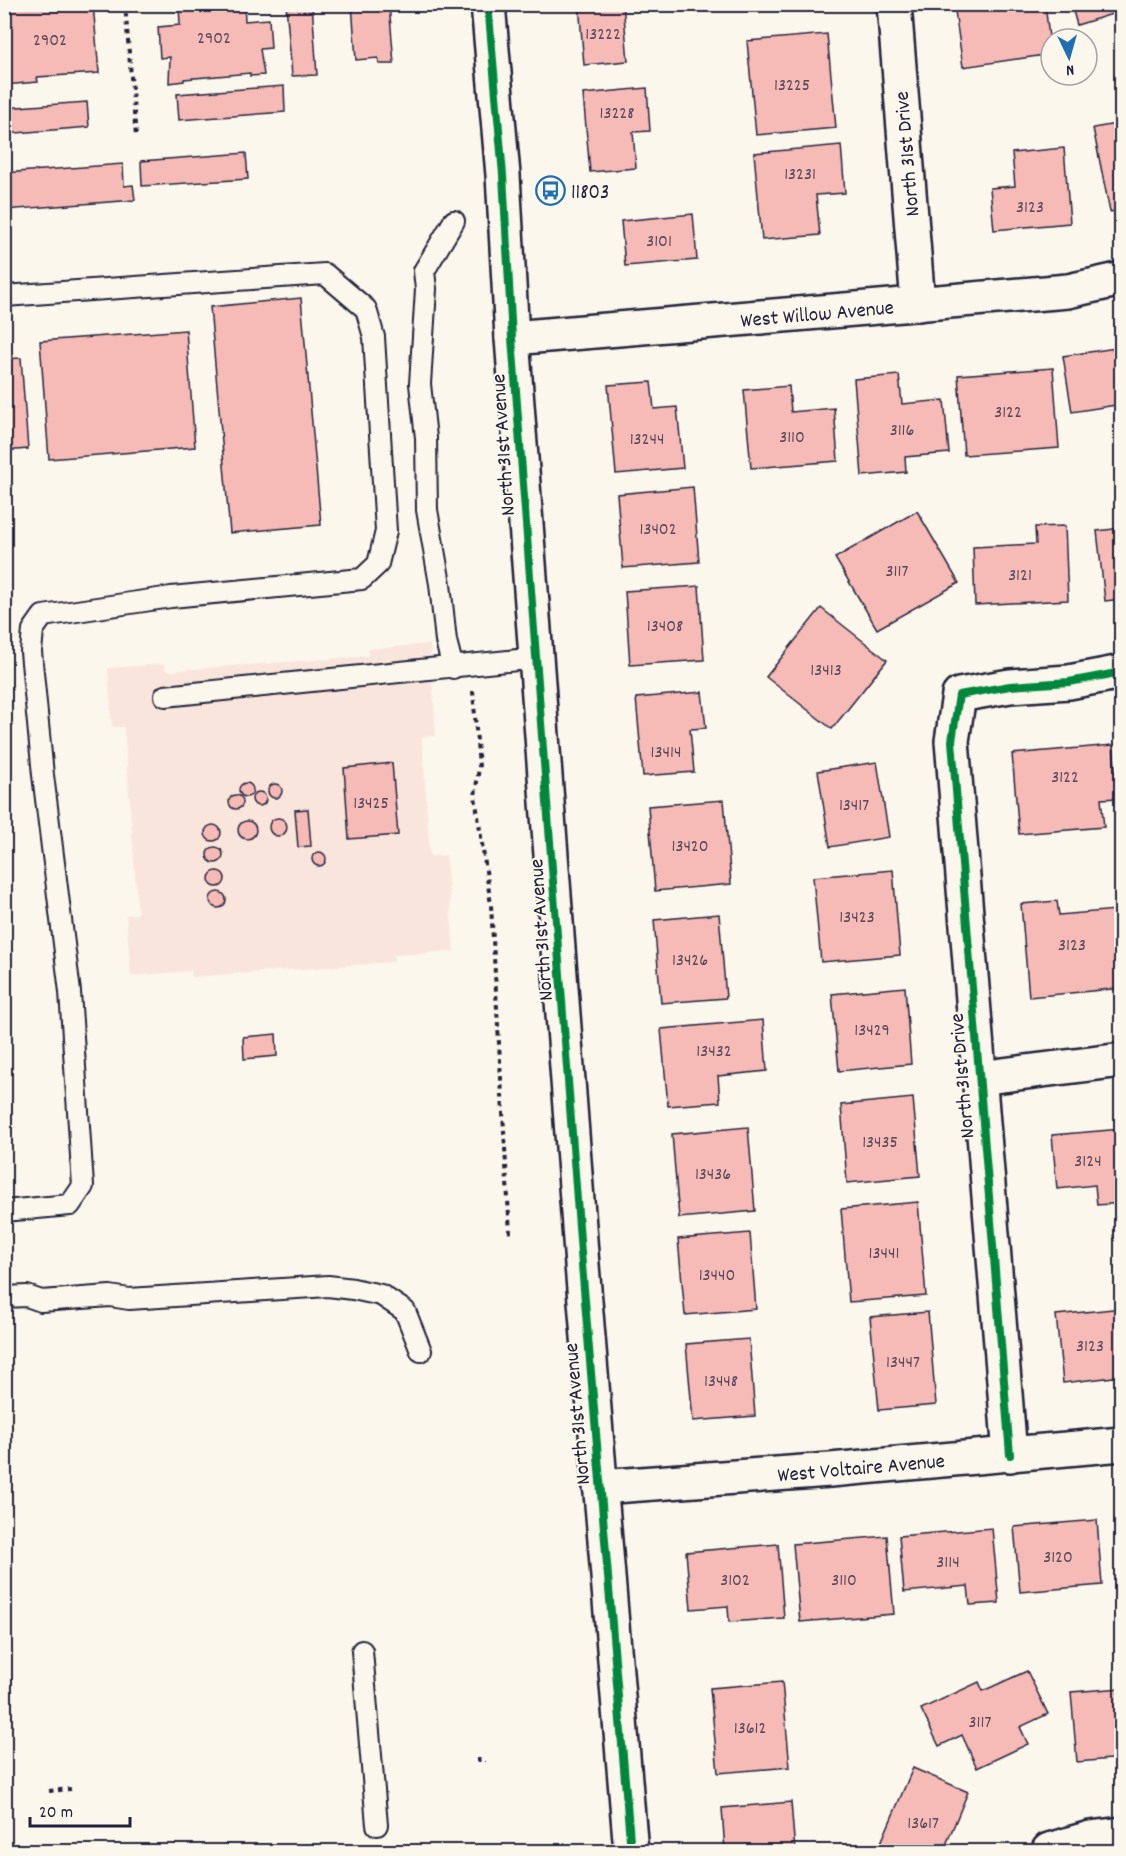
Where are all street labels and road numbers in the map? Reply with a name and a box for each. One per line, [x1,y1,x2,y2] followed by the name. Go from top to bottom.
[889,90,929,218] street label: North 31st Drive
[739,294,895,338] street label: West Willow Avenue
[485,373,525,517] street label: North 31st Avenue
[523,858,563,1002] street label: North 31st Avenue
[944,1012,984,1140] street label: North 31st Drive
[558,1341,600,1486] street label: North 31st Avenue
[776,1448,946,1492] street label: West Voltaire Avenue

